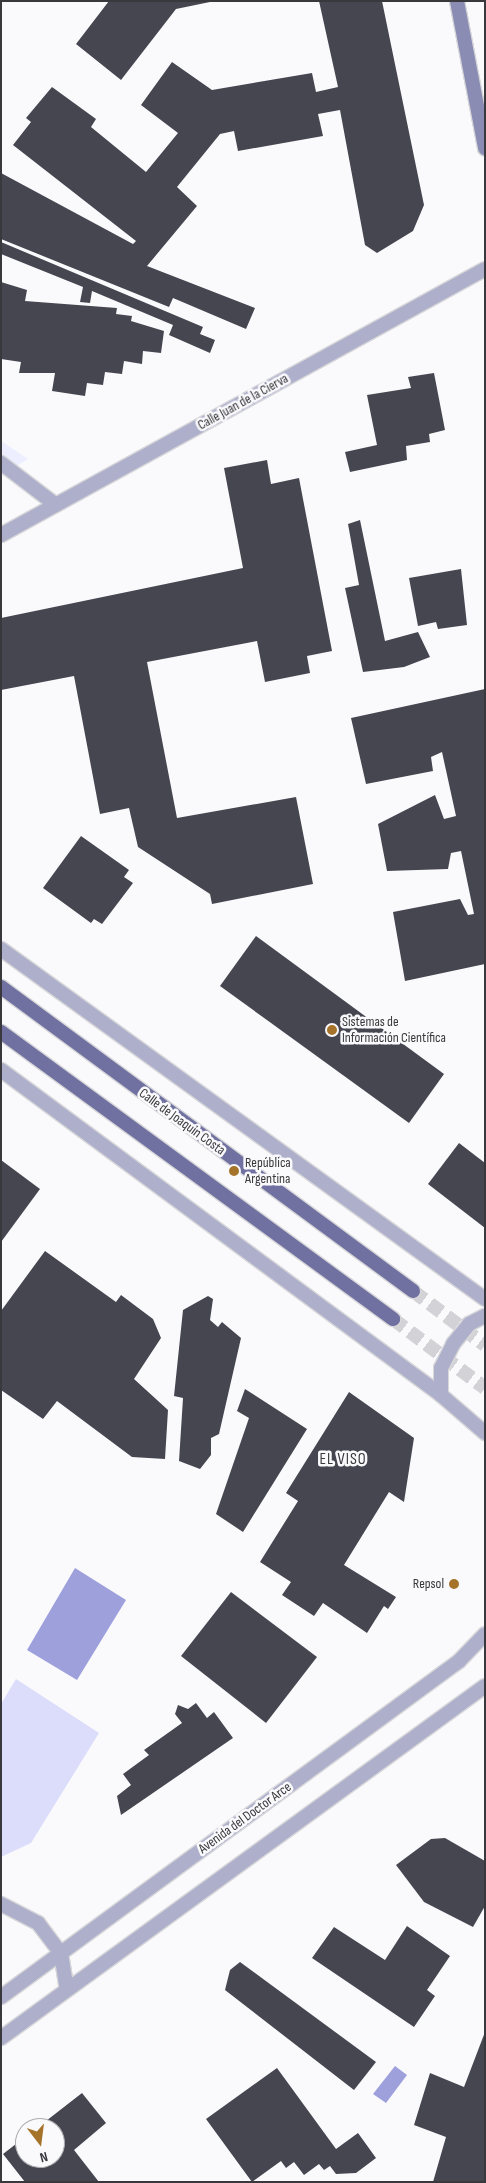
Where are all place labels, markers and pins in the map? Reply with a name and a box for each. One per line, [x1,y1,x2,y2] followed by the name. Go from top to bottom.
[342,1014,446,1046] place label: Sistemas de Información Científica
[326,1024,338,1036] marker: Sistemas de Información Científica
[245,1155,291,1188] place label: República Argentina
[227,1164,241,1178] marker: República Argentina
[413,1576,444,1592] place label: Repsol
[448,1578,460,1590] marker: Repsol

